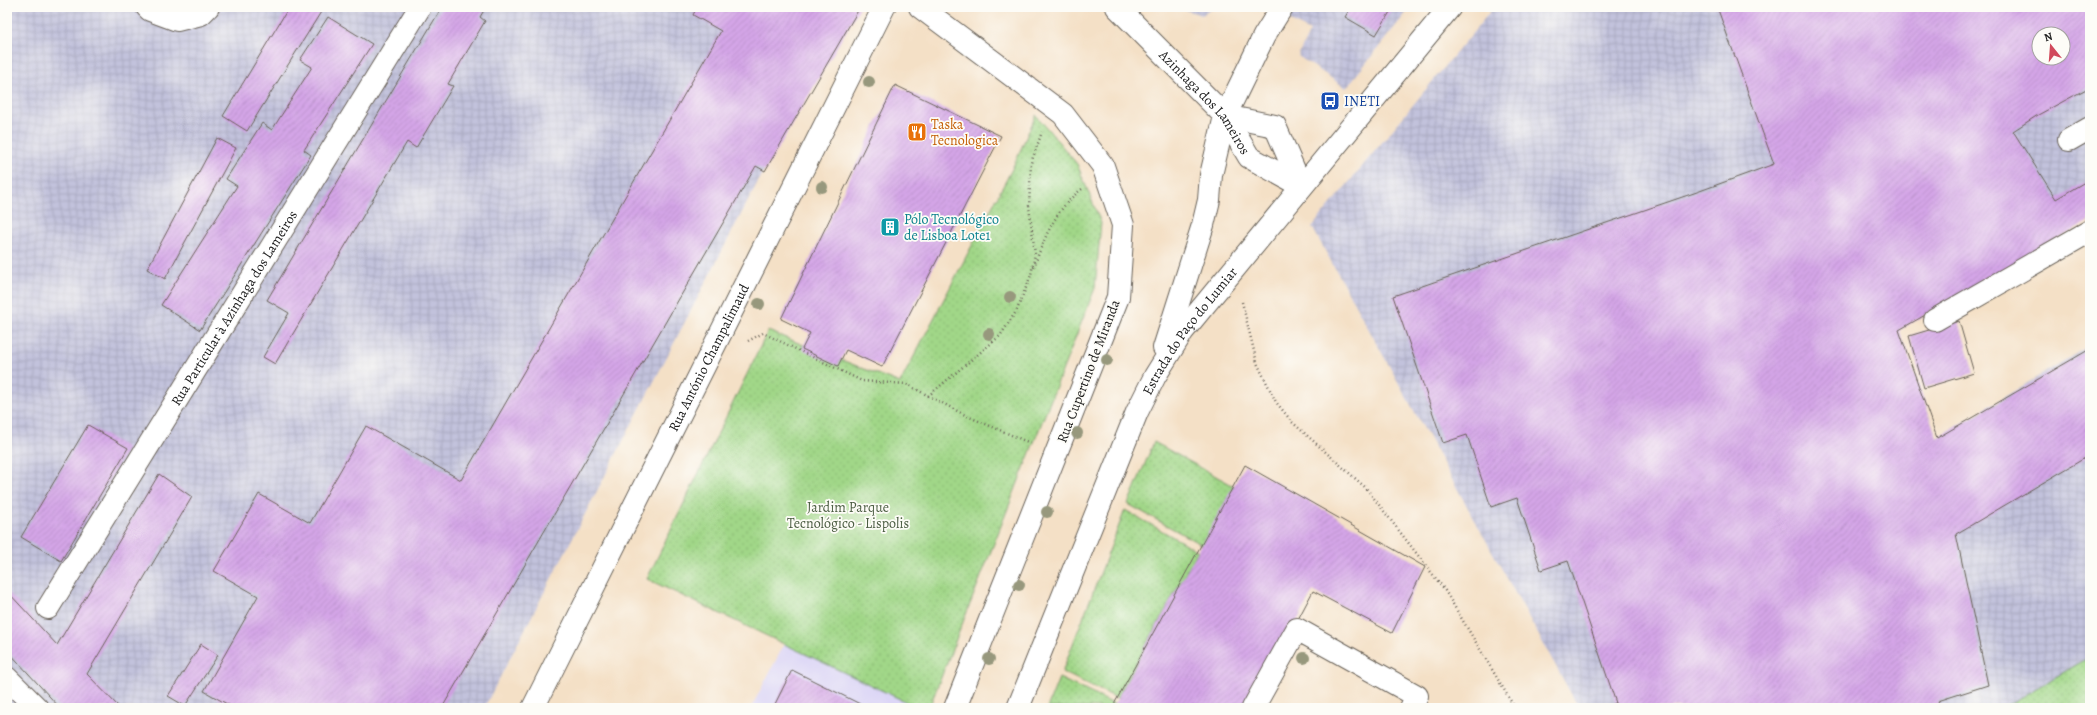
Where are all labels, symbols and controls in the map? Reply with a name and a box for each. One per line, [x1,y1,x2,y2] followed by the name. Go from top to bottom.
[2031,26,2071,66] north arrow
[2042,29,2054,45] text: N
[1154,45,1254,158] street label: Azinhaga dos Lameiros
[1319,90,1341,112] bus stop icon: INETI
[1344,92,1380,111] place label: INETI
[931,115,999,150] place label: Taska Tecnologica
[906,121,928,143] restaurant icon: Taska Tecnologica
[166,207,302,409] street label: Rua Particular à Azinhaga dos Lameiros
[904,210,999,245] place label: Pólo Tecnológico de Lisboa Lote1
[879,216,901,238] building icon: Pólo Tecnológico de Lisboa Lote1
[1138,263,1242,398] street label: Estrada do Paço do Lumiar
[664,280,754,435] street label: Rua António Champalimaud
[1052,296,1125,446] street label: Rua Cupertino de Miranda
[787,498,909,533] park label: Jardim Parque Tecnológico - Lispolis

